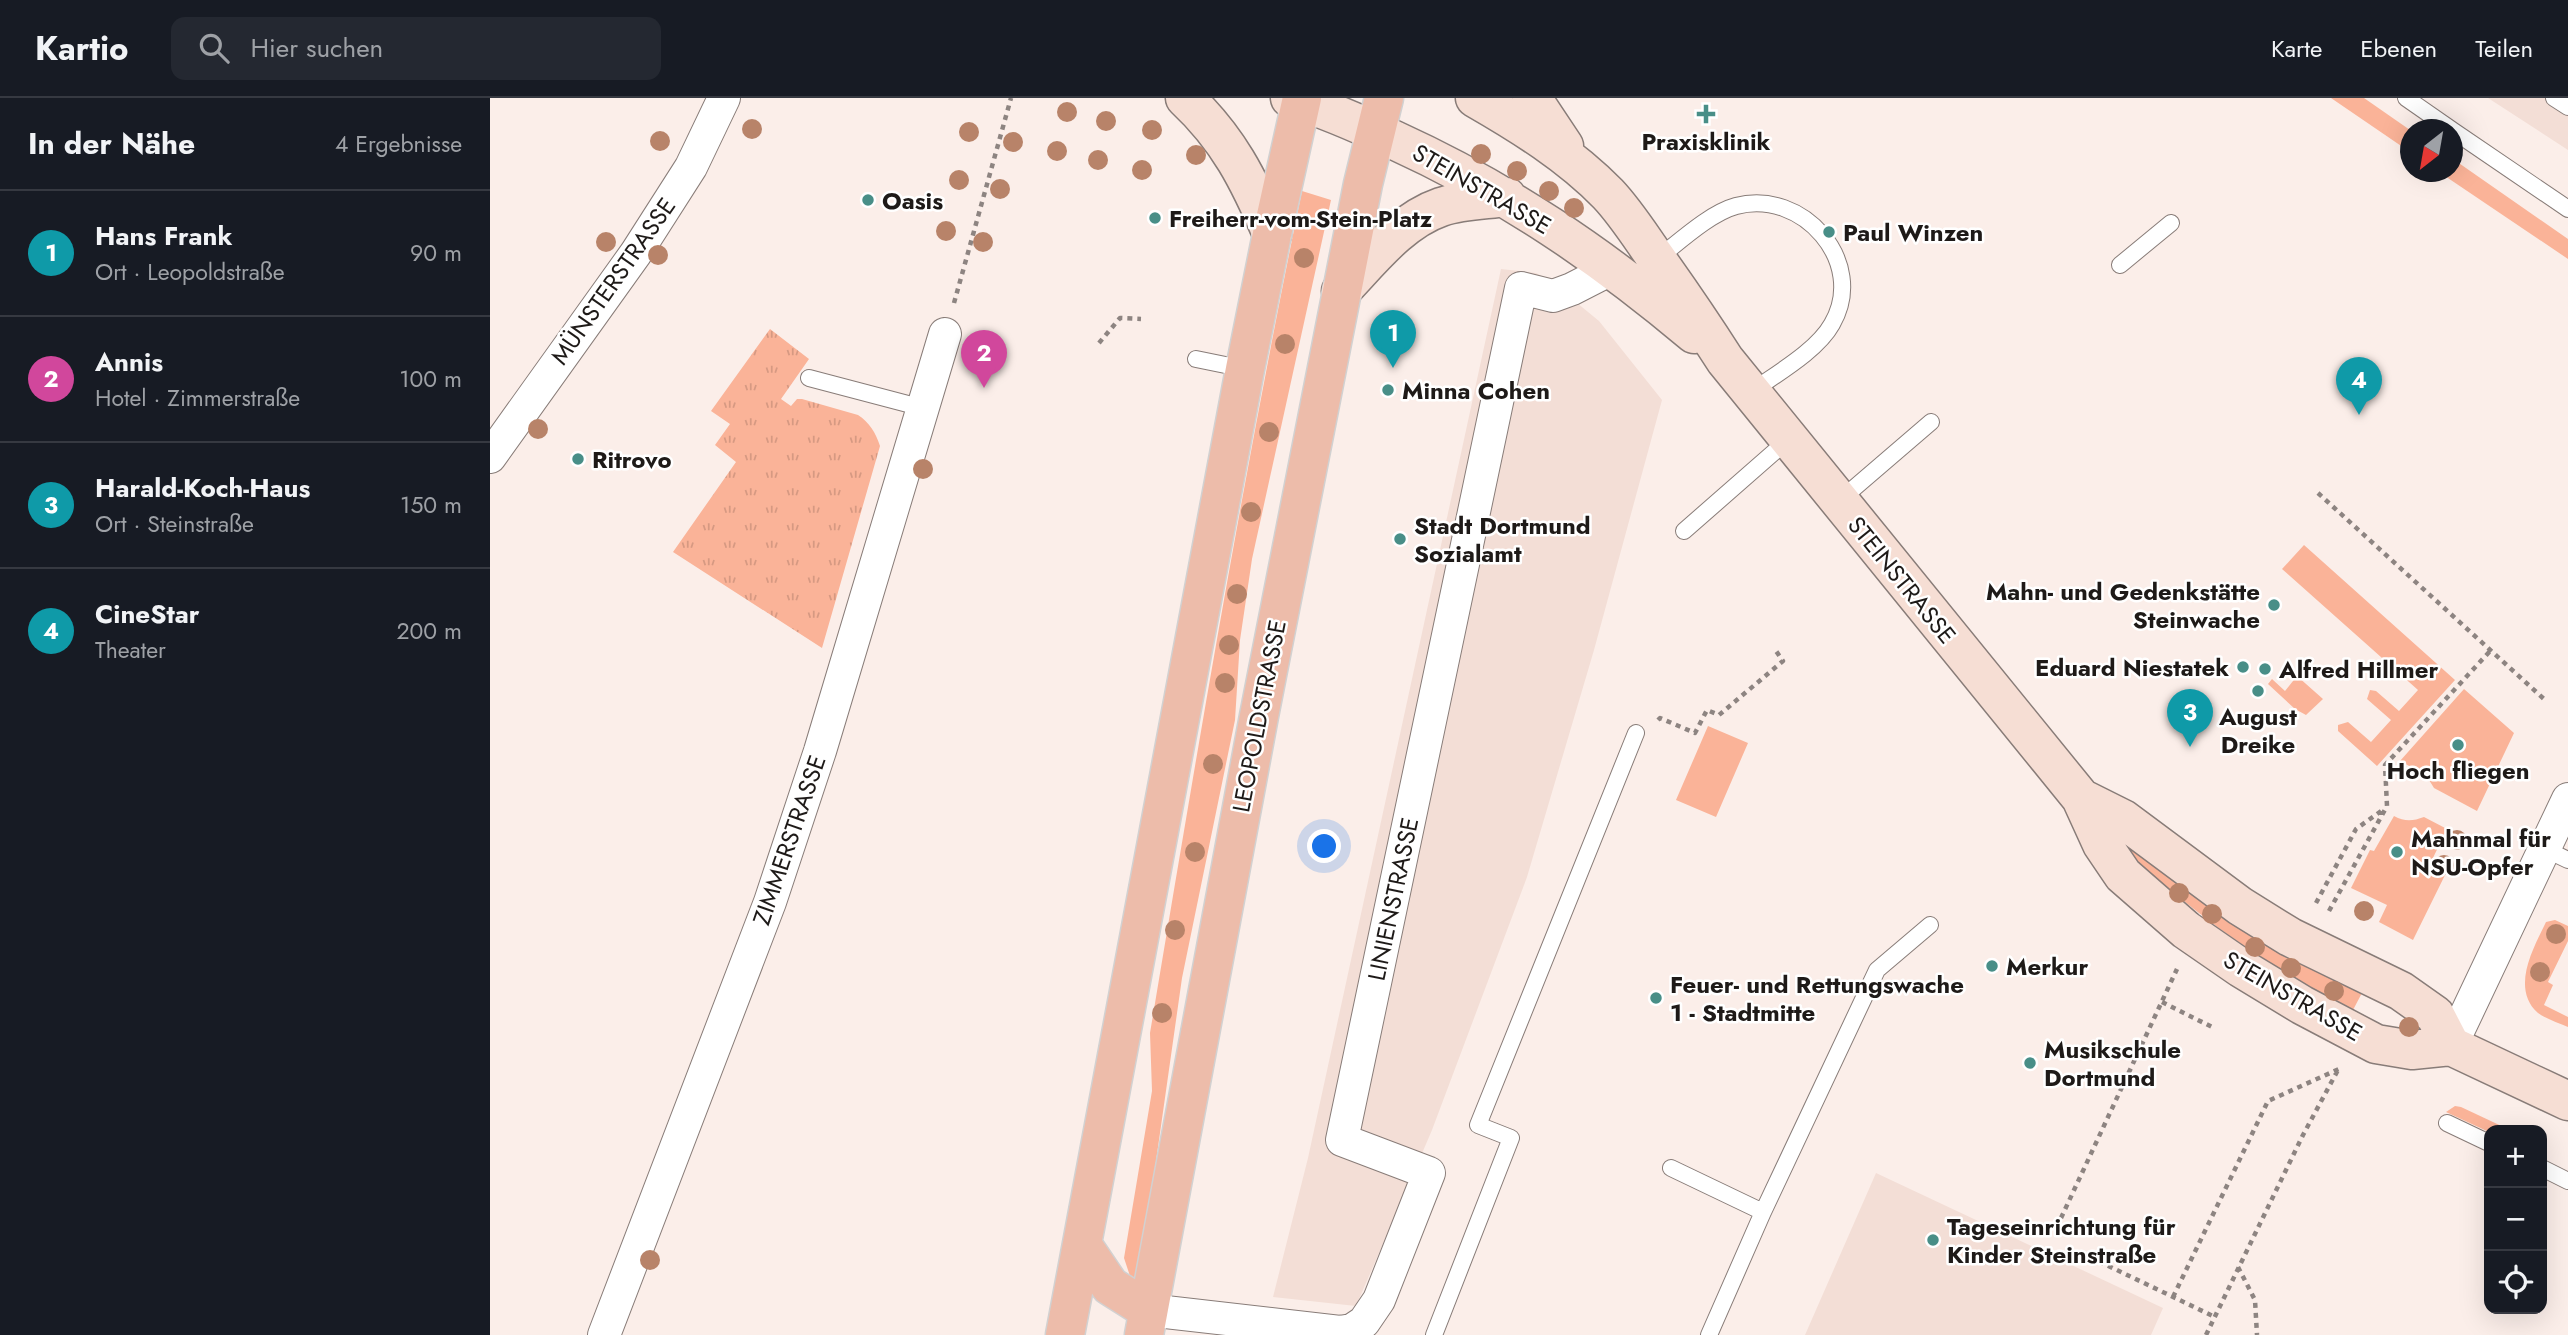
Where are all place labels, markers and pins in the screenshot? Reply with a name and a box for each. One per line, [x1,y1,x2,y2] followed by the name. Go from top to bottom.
[1696,104,1716,124] marker: Praxisklinik
[1642,124,1771,159] place label: Praxisklinik
[882,183,943,218] place label: Oasis
[860,192,876,208] marker: Oasis
[1169,201,1433,236] place label: Freiherr-vom-Stein-Platz
[1147,210,1163,226] marker: Freiherr-vom-Stein-Platz
[1843,215,1983,250] place label: Paul Winzen
[1821,224,1837,240] marker: Paul Winzen
[1370,310,1416,368] pin: 1
[961,330,1007,388] pin: 2
[2336,357,2382,415] pin: 4
[1402,373,1550,408] place label: Minna Cohen
[1380,382,1396,398] marker: Minna Cohen
[592,442,672,477] place label: Ritrovo
[570,451,586,467] marker: Ritrovo
[1414,508,1591,571] place label: Stadt Dortmund Sozialamt
[1392,531,1408,547] marker: Stadt Dortmund Sozialamt
[1986,574,2260,637] place label: Mahn- und Gedenkstätte Steinwache
[2266,597,2282,613] marker: Mahn- und Gedenkstätte Steinwache
[2035,650,2229,685] place label: Eduard Niestatek
[2278,652,2439,687] place label: Alfred Hillmer
[2235,659,2251,675] marker: Eduard Niestatek
[2257,661,2273,677] marker: Alfred Hillmer
[2250,683,2266,699] marker: August Dreike
[2167,689,2213,747] pin: 3
[2218,699,2297,762] place label: August Dreike
[2450,737,2466,753] marker: Hoch fliegen
[2386,753,2530,788] place label: Hoch fliegen
[2411,821,2551,884] place label: Mahnmal für NSU-Opfer
[2389,844,2405,860] marker: Mahnmal für NSU-Opfer
[2006,949,2088,984] place label: Merkur
[1984,958,2000,974] marker: Merkur
[1670,967,1964,1030] place label: Feuer- und Rettungswache 1 - Stadtmitte
[1648,990,1664,1006] marker: Feuer- und Rettungswache 1 - Stadtmitte
[2044,1032,2181,1095] place label: Musikschule Dortmund
[2022,1055,2038,1071] marker: Musikschule Dortmund
[1947,1209,2176,1272] place label: Tageseinrichtung für Kinder Steinstraße
[1925,1232,1941,1248] marker: Tageseinrichtung für Kinder Steinstraße

